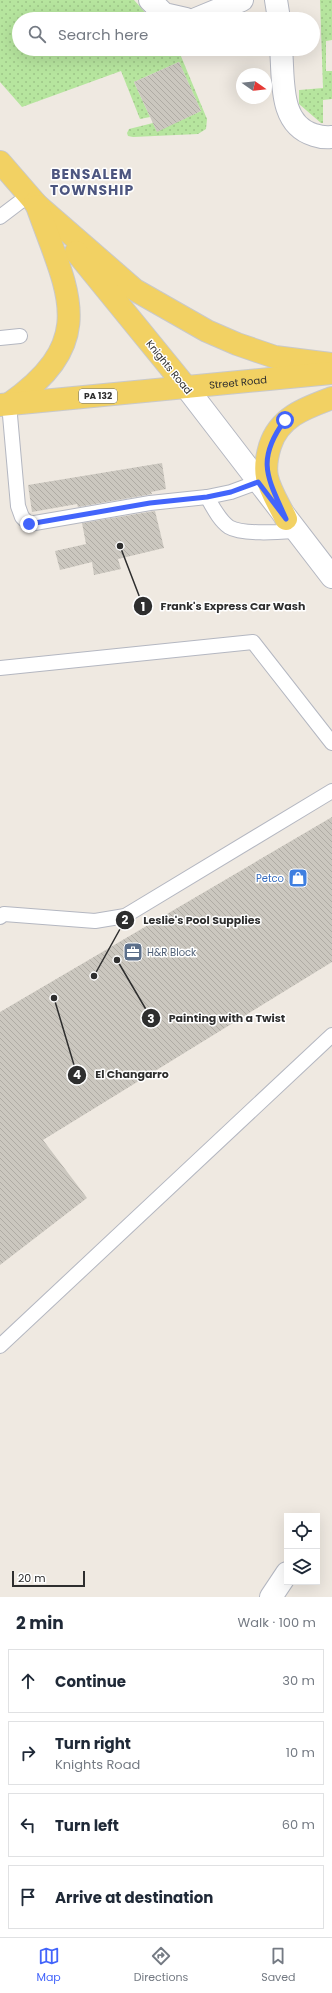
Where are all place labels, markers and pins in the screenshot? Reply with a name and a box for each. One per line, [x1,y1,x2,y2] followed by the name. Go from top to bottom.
[133,595,314,618] callout: Frank's Express Car Wash
[287,867,309,889] shop icon: Petco
[256,871,284,886] place label: Petco
[115,908,269,931] callout: Leslie's Pool Supplies
[122,941,144,963] office icon: H&R Block
[147,945,197,960] place label: H&R Block
[141,1007,294,1030] callout: Painting with a Twist
[67,1063,176,1086] callout: El Changarro

